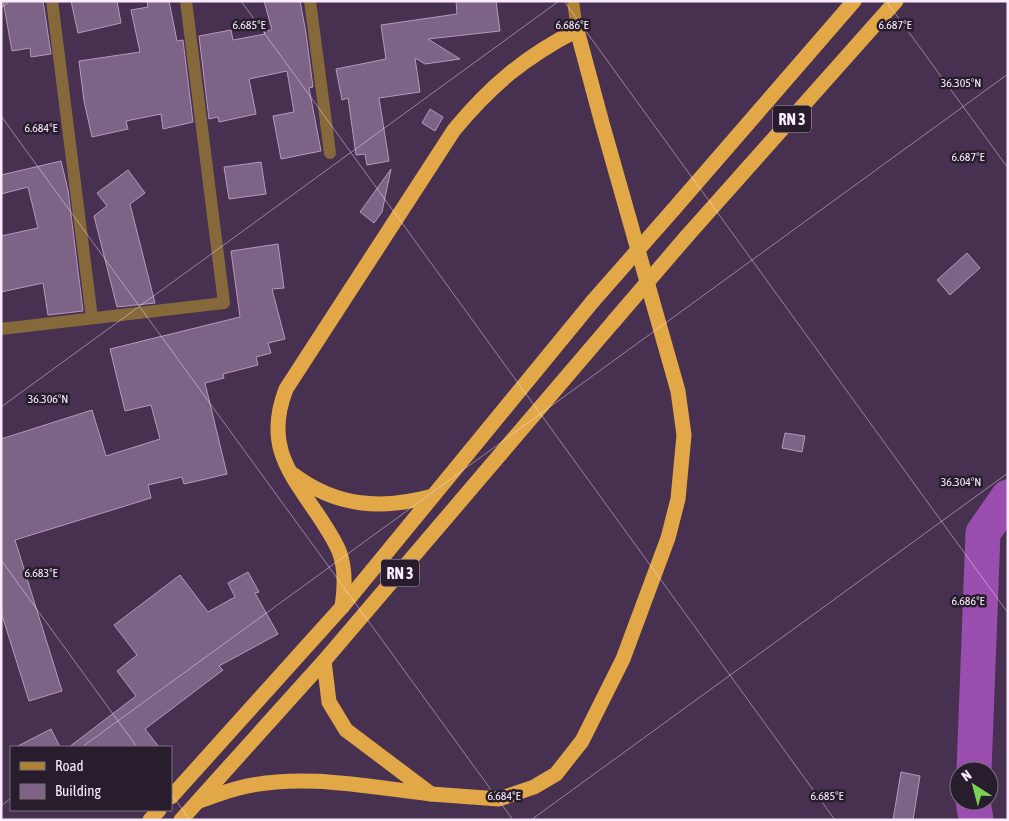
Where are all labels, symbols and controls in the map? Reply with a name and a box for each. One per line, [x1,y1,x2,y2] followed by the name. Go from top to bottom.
[232,18,266,32] text: 6.685°E
[555,18,589,32] text: 6.686°E
[878,18,912,32] text: 6.687°E
[941,76,981,90] text: 36.305°N
[773,106,811,132] road number: RN 3
[24,121,58,135] text: 6.684°E
[951,150,985,164] text: 6.687°E
[28,392,68,406] text: 36.306°N
[941,475,981,489] text: 36.304°N
[381,560,419,586] road number: RN 3
[24,566,58,580] text: 6.683°E
[951,594,985,608] text: 6.686°E
[10,746,172,811] legend
[55,757,84,774] text: Road
[949,761,999,811] north arrow
[958,767,974,784] text: N
[55,782,101,799] text: Building
[487,789,521,803] text: 6.684°E
[810,789,844,803] text: 6.685°E

